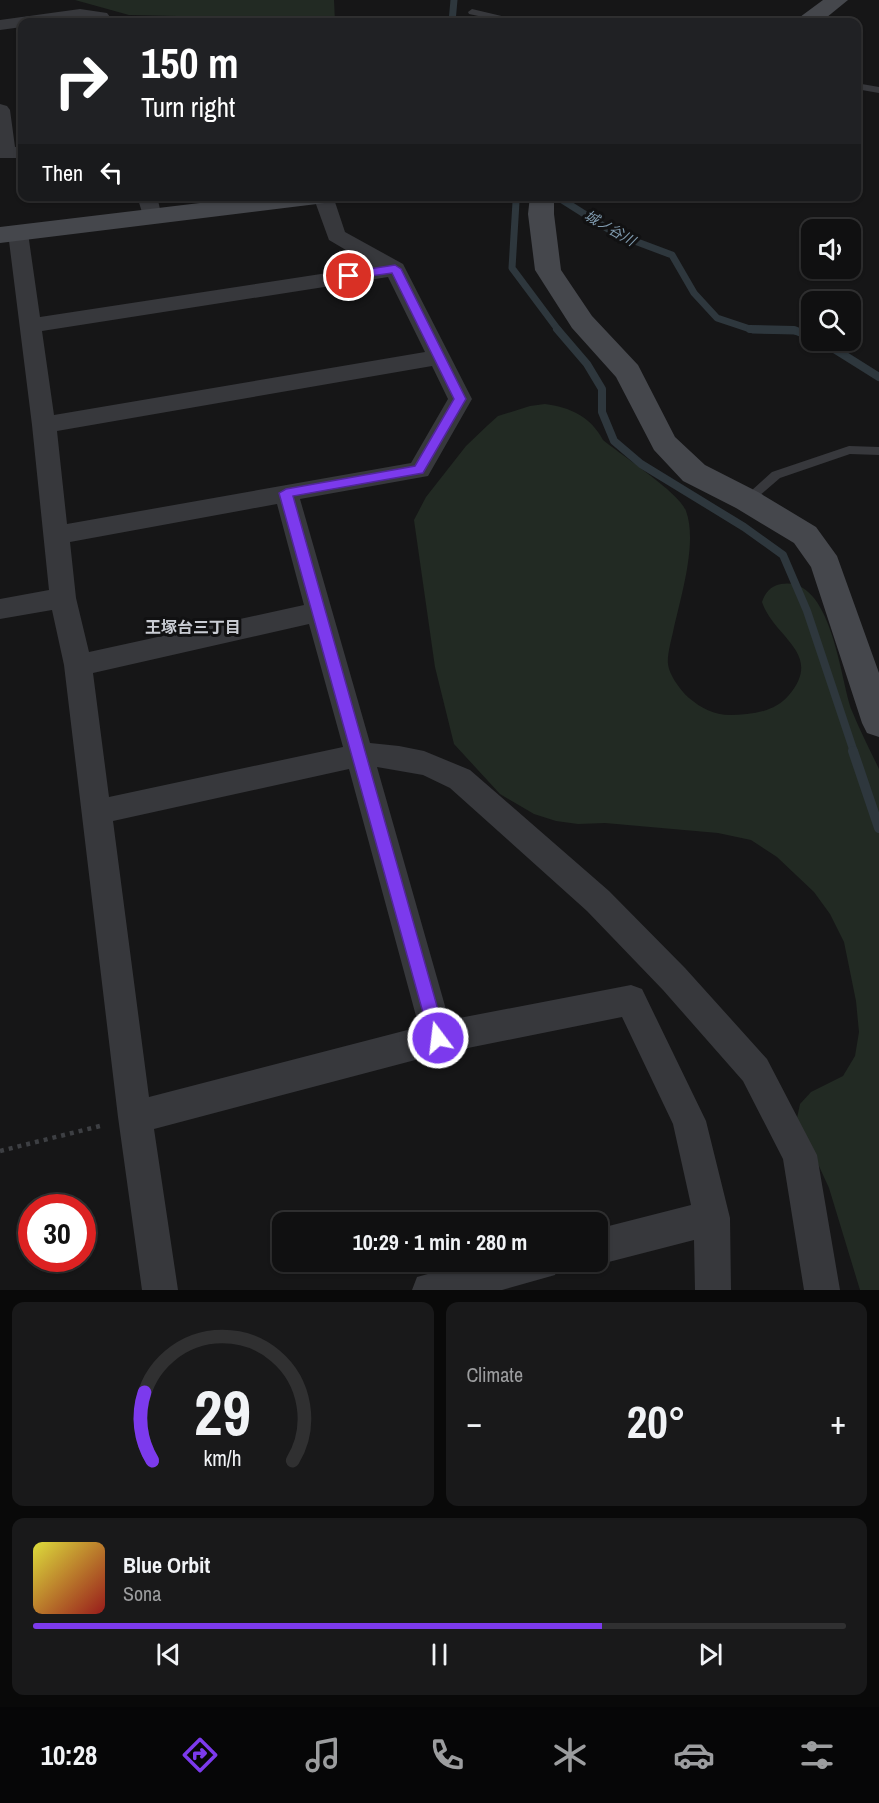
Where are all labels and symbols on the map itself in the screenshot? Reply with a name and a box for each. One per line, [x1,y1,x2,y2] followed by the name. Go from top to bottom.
[581,206,640,251] water label: 城ノ谷川
[323,250,374,301] pin
[145,616,241,638] district label: 王塚台三丁目
[406,1006,470,1070] position arrow
[18,1194,96,1272] speed limit sign: 30

